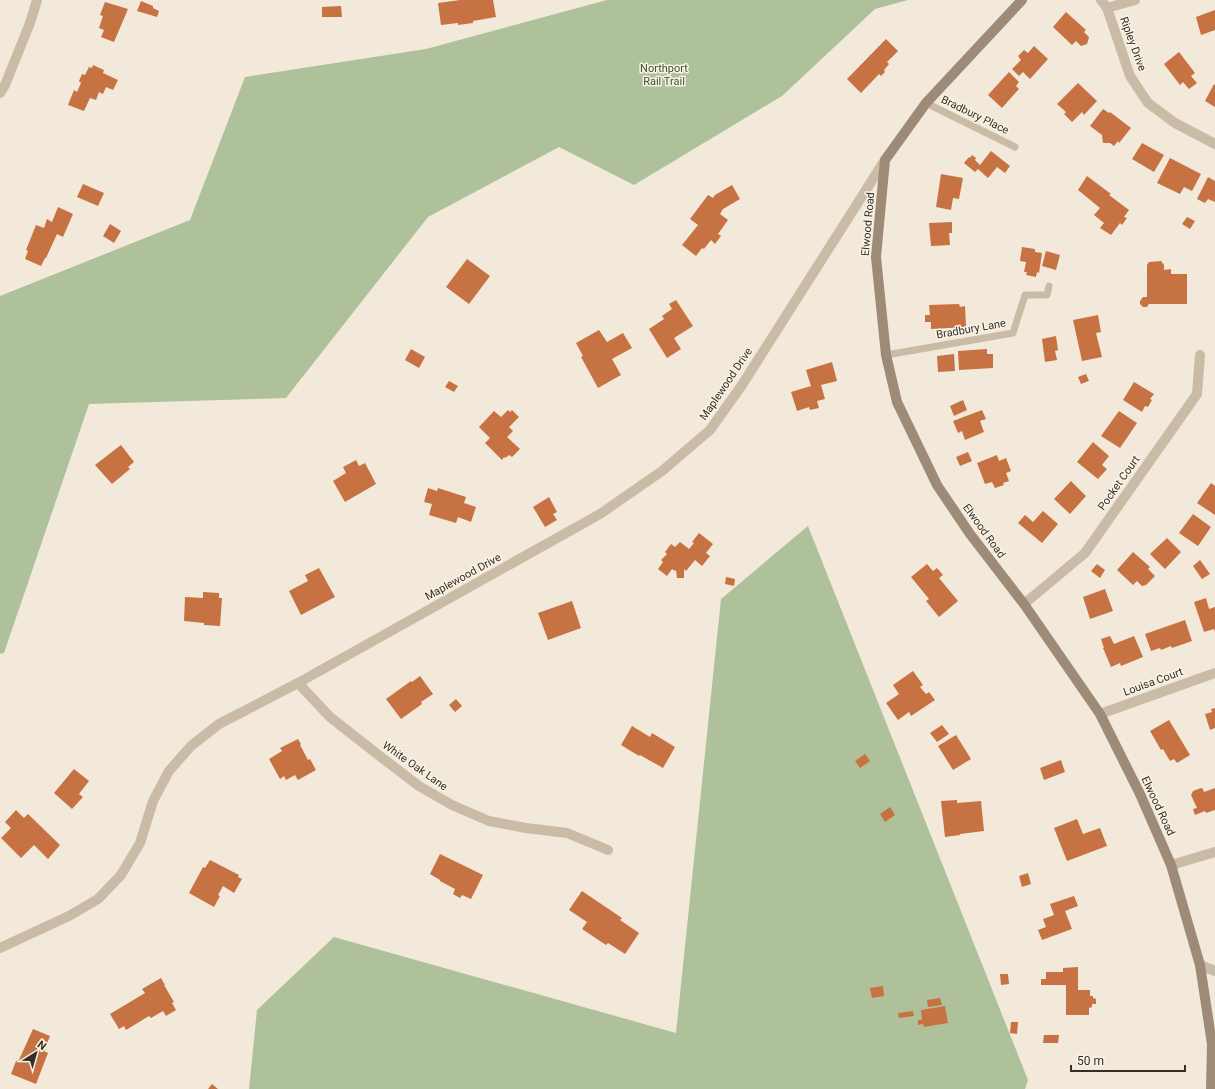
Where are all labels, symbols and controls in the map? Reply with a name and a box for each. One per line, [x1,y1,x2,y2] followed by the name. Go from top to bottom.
[1117,15,1149,73] street label: Ripley Drive
[640,62,688,88] park label: Northport Rail Trail
[939,93,1011,137] street label: Bradbury Place
[859,192,877,256] street label: Elwood Road
[935,316,1007,342] street label: Bradbury Lane
[697,345,755,423] street label: Maplewood Drive
[1095,453,1143,513] street label: Pocket Court
[960,501,1008,561] street label: Elwood Road
[423,551,503,603] street label: Maplewood Drive
[1121,665,1185,699] street label: Louisa Court
[380,739,450,793] street label: White Oak Lane
[1139,774,1177,838] street label: Elwood Road
[16,1033,56,1073] north arrow
[35,1038,49,1053] text: N
[1071,1047,1185,1073] scale bar
[1077,1054,1104,1068] text: 50 m

